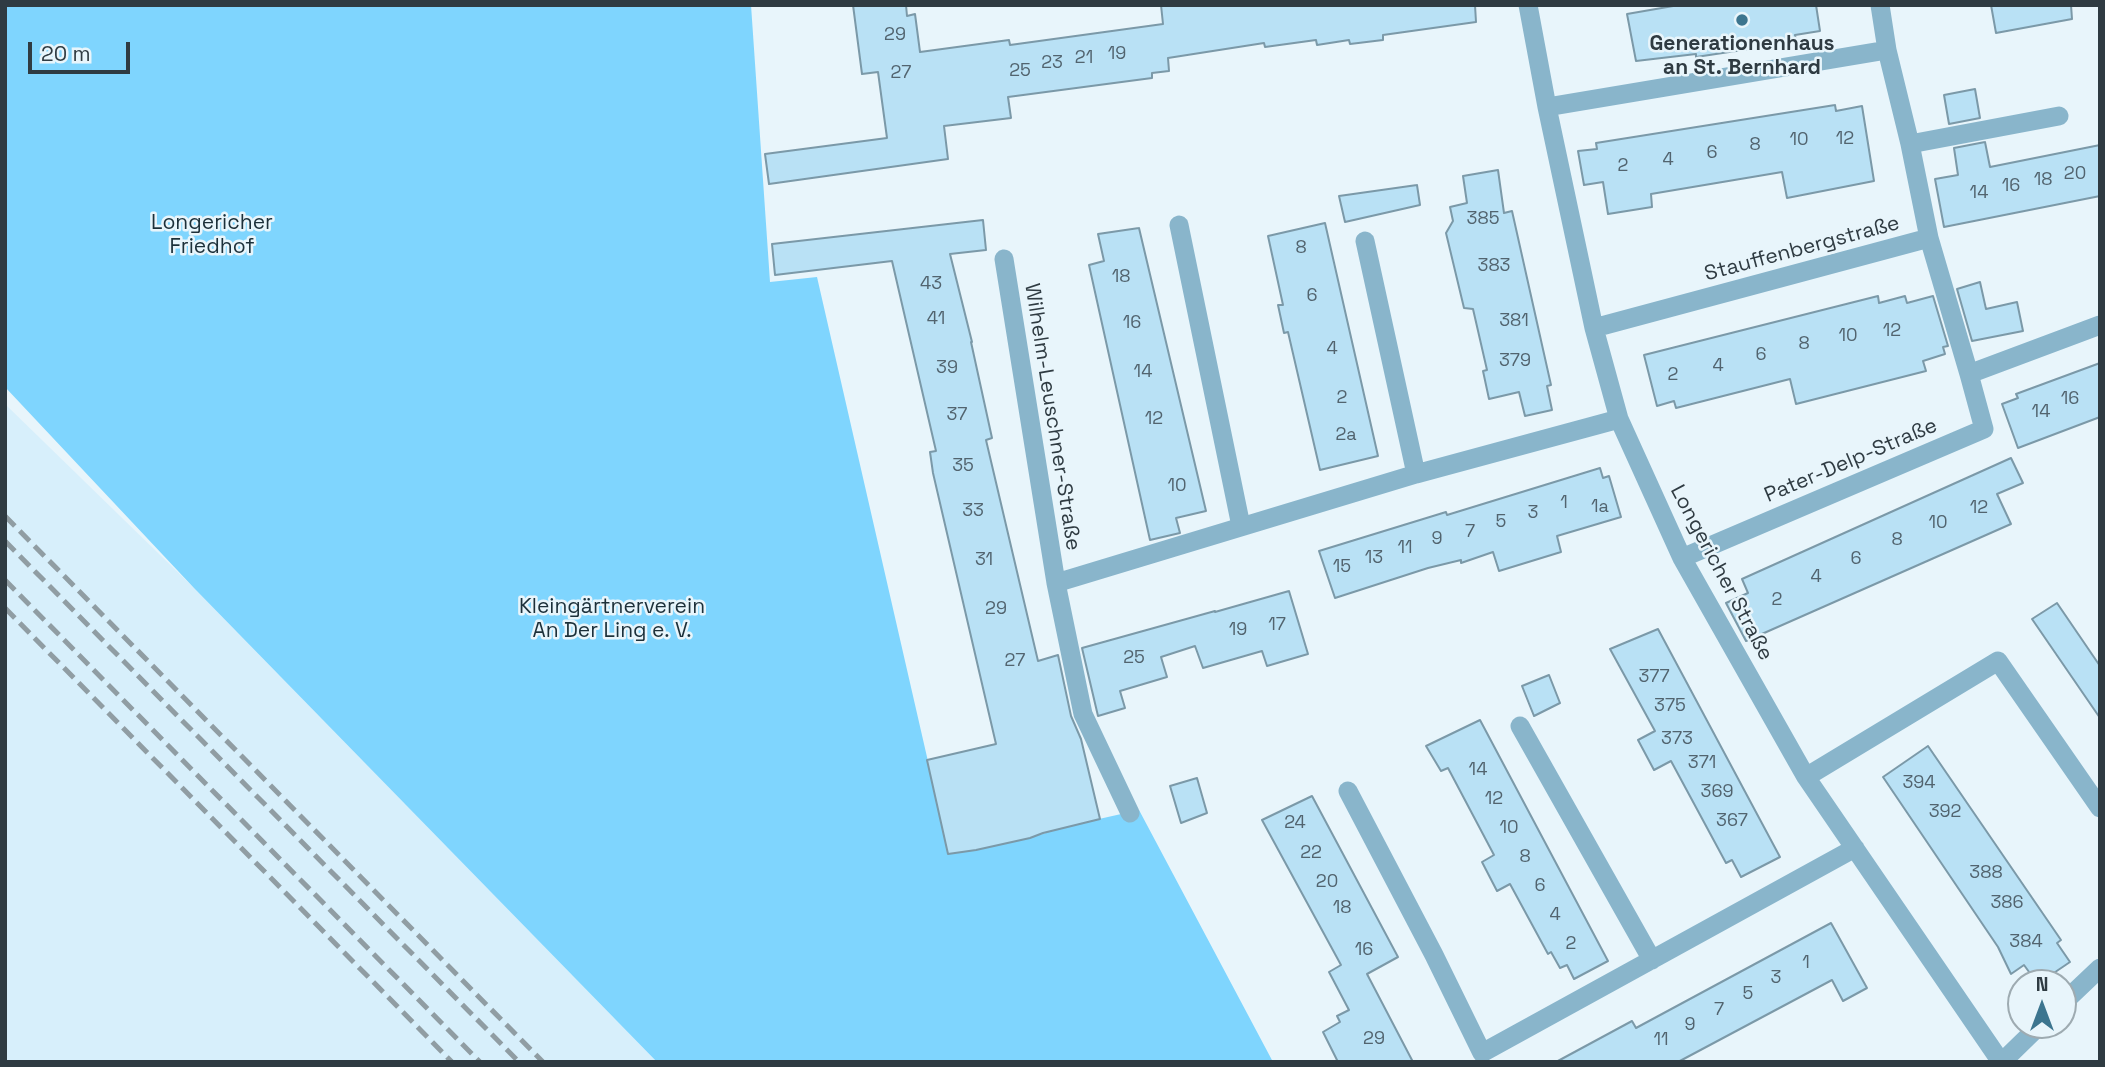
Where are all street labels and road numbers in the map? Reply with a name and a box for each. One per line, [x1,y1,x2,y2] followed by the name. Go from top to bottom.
[1702,211,1902,287] street label: Stauffenbergstraße
[1018,282,1086,552] street label: Wilhelm-Leuschner-Straße
[1761,413,1941,509] street label: Pater-Delp-Straße
[1664,481,1778,665] street label: Longericher Straße

